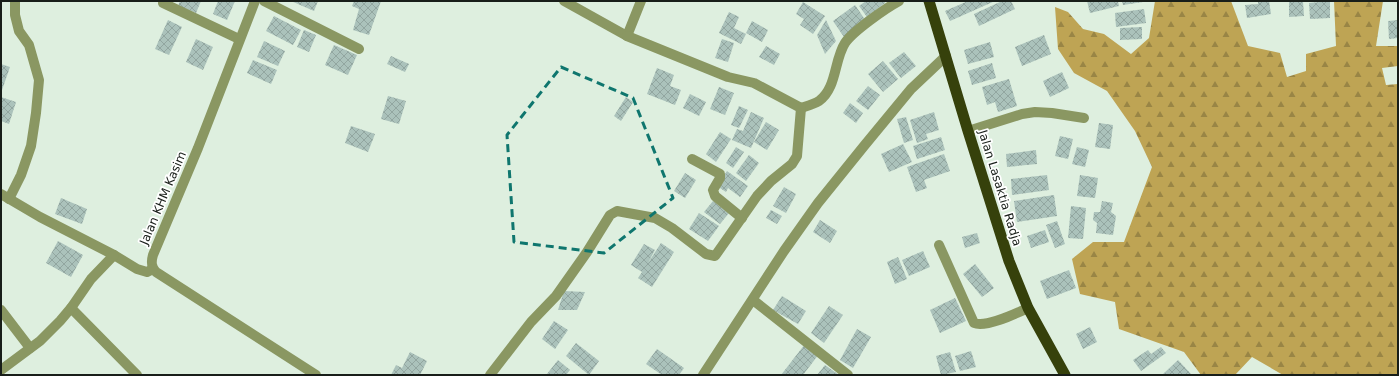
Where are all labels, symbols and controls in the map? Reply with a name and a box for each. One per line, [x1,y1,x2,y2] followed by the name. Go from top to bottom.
[975,127,1024,248] street label: Jalan Lasaktia Radja
[137,149,189,248] street label: Jalan KHM Kasim

